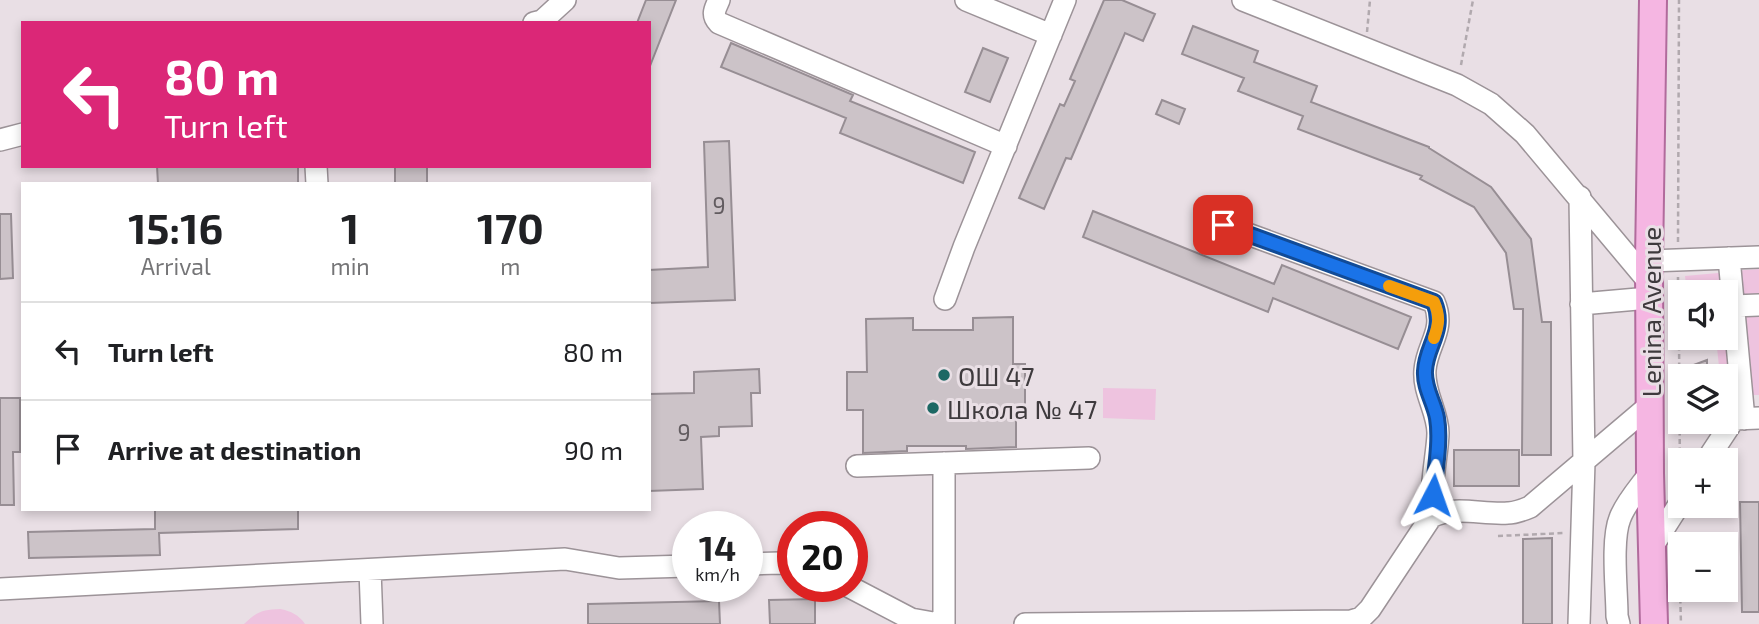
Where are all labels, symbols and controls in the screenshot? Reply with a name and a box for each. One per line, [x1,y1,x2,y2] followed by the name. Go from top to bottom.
[164,46,279,105] text: 80 m
[49,49,140,140] icon: left
[164,106,288,144] text: Turn left
[712,191,726,219] house number: 9
[1193,195,1253,255] pin
[128,202,223,252] text: 15:16
[341,202,359,252] text: 1
[477,202,544,252] text: 170
[1204,206,1242,244] icon: arrive
[1635,227,1666,397] street label: Lenina Avenue
[141,252,211,280] text: Arrival
[330,252,370,280] text: min
[500,252,520,280] text: m
[1668,280,1738,602] map controls
[1668,280,1738,350] button: sound
[49,332,87,370] icon: left
[108,336,214,367] text: Turn left
[563,336,623,367] text: 80 m
[958,360,1035,391] place label: ОШ 47
[1668,364,1738,434] button: layers
[936,367,952,383] marker: ОШ 47
[947,393,1097,424] place label: Школа № 47
[925,400,941,416] marker: Школа № 47
[677,418,691,446] house number: 9
[49,430,87,468] icon: arrive
[108,434,361,465] text: Arrive at destination
[564,434,623,465] text: 90 m
[1668,448,1738,518] button: +
[1396,458,1470,532] position arrow
[777,511,868,602] speed limit sign: 20
[699,526,736,568] text: 14
[1668,532,1738,602] button: −
[695,563,740,585] text: km/h

